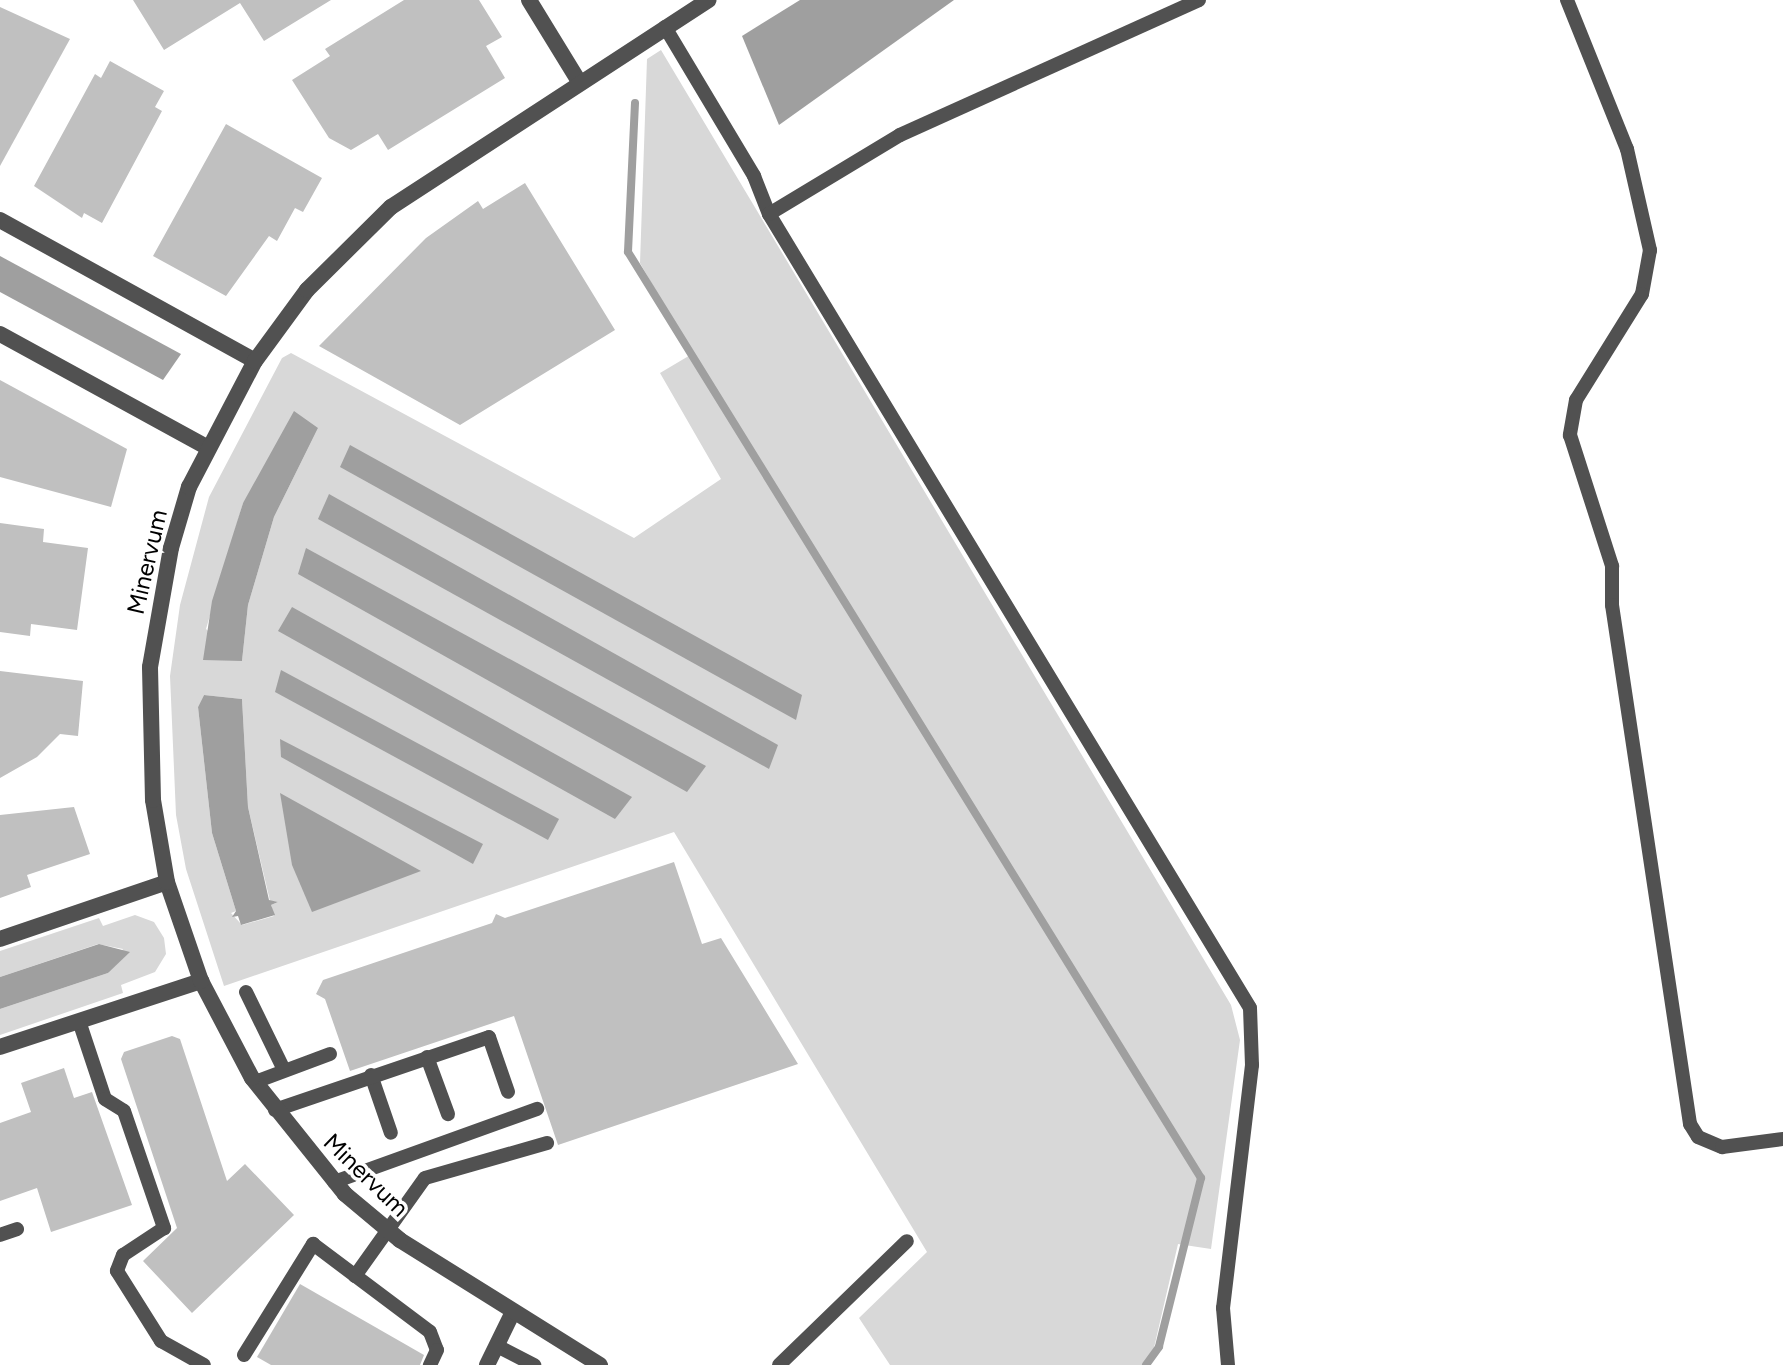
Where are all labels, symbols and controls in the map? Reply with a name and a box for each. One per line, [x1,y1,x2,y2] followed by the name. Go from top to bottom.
[121,507,173,617] street label: Minervum
[318,1128,414,1222] street label: Minervum

